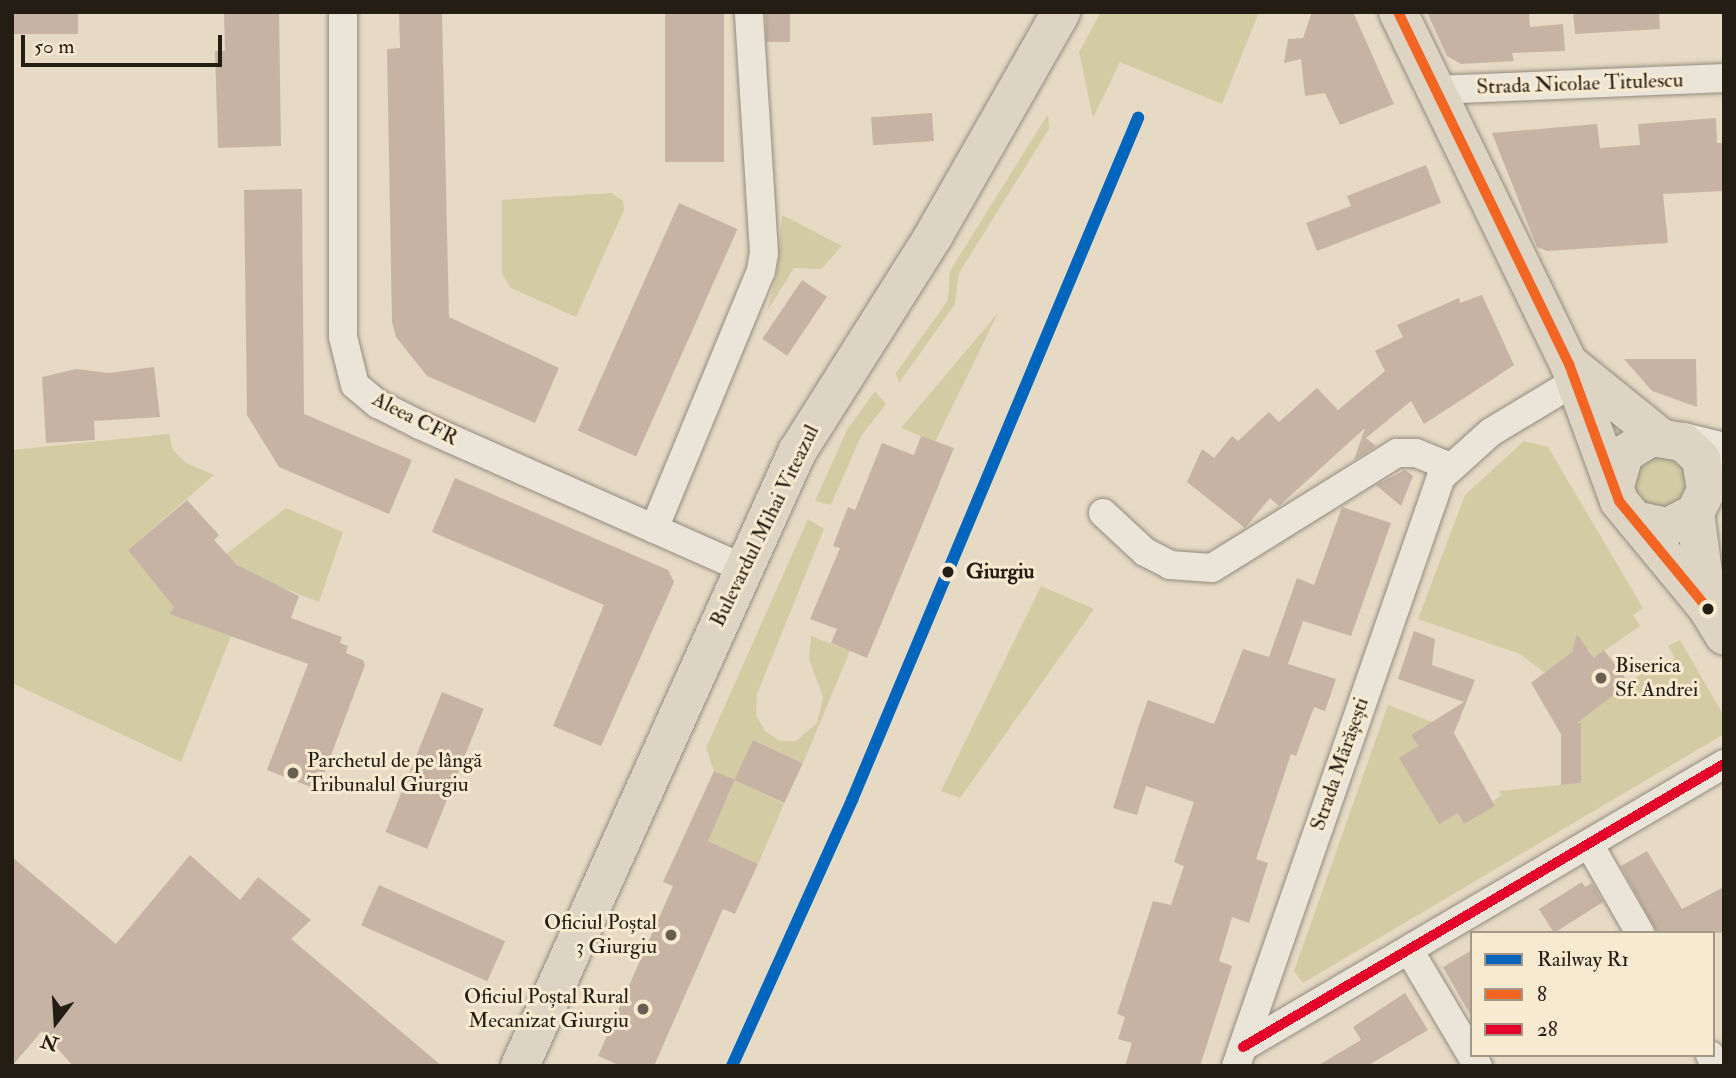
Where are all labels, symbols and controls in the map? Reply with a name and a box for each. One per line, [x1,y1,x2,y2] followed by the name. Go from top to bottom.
[24,21,226,65] scale bar
[34,33,75,60] text: 50 m
[1476,68,1684,100] street label: Strada Nicolae Titulescu
[368,387,462,451] street label: Aleea CFR
[705,421,825,631] street label: Bulevardul Mihai Viteazul
[966,559,1034,585] place label: Giurgiu
[936,560,960,584] marker: Giurgiu
[1701,602,1715,616] unlabelled marker
[1615,653,1698,703] place label: Biserica Sf. Andrei
[1593,670,1609,686] marker: Biserica Sf. Andrei
[1305,694,1375,834] street label: Strada Mărășești
[307,748,482,798] place label: Parchetul de pe lângă Tribunalul Giurgiu
[285,765,301,781] marker: Parchetul de pe lângă Tribunalul Giurgiu
[544,910,657,960] place label: Oficiul Poștal 3 Giurgiu
[663,927,679,943] marker: Oficiul Poștal 3 Giurgiu
[1470,931,1715,1057] legend
[1537,946,1629,973] text: Railway R1
[1537,981,1547,1008] text: 8
[464,984,629,1034] place label: Oficiul Poștal Rural Mecanizat Giurgiu
[21,987,91,1057] north arrow
[635,1001,651,1017] marker: Oficiul Poștal Rural Mecanizat Giurgiu
[1537,1016,1558,1043] text: 28
[38,1028,62,1056] text: N

